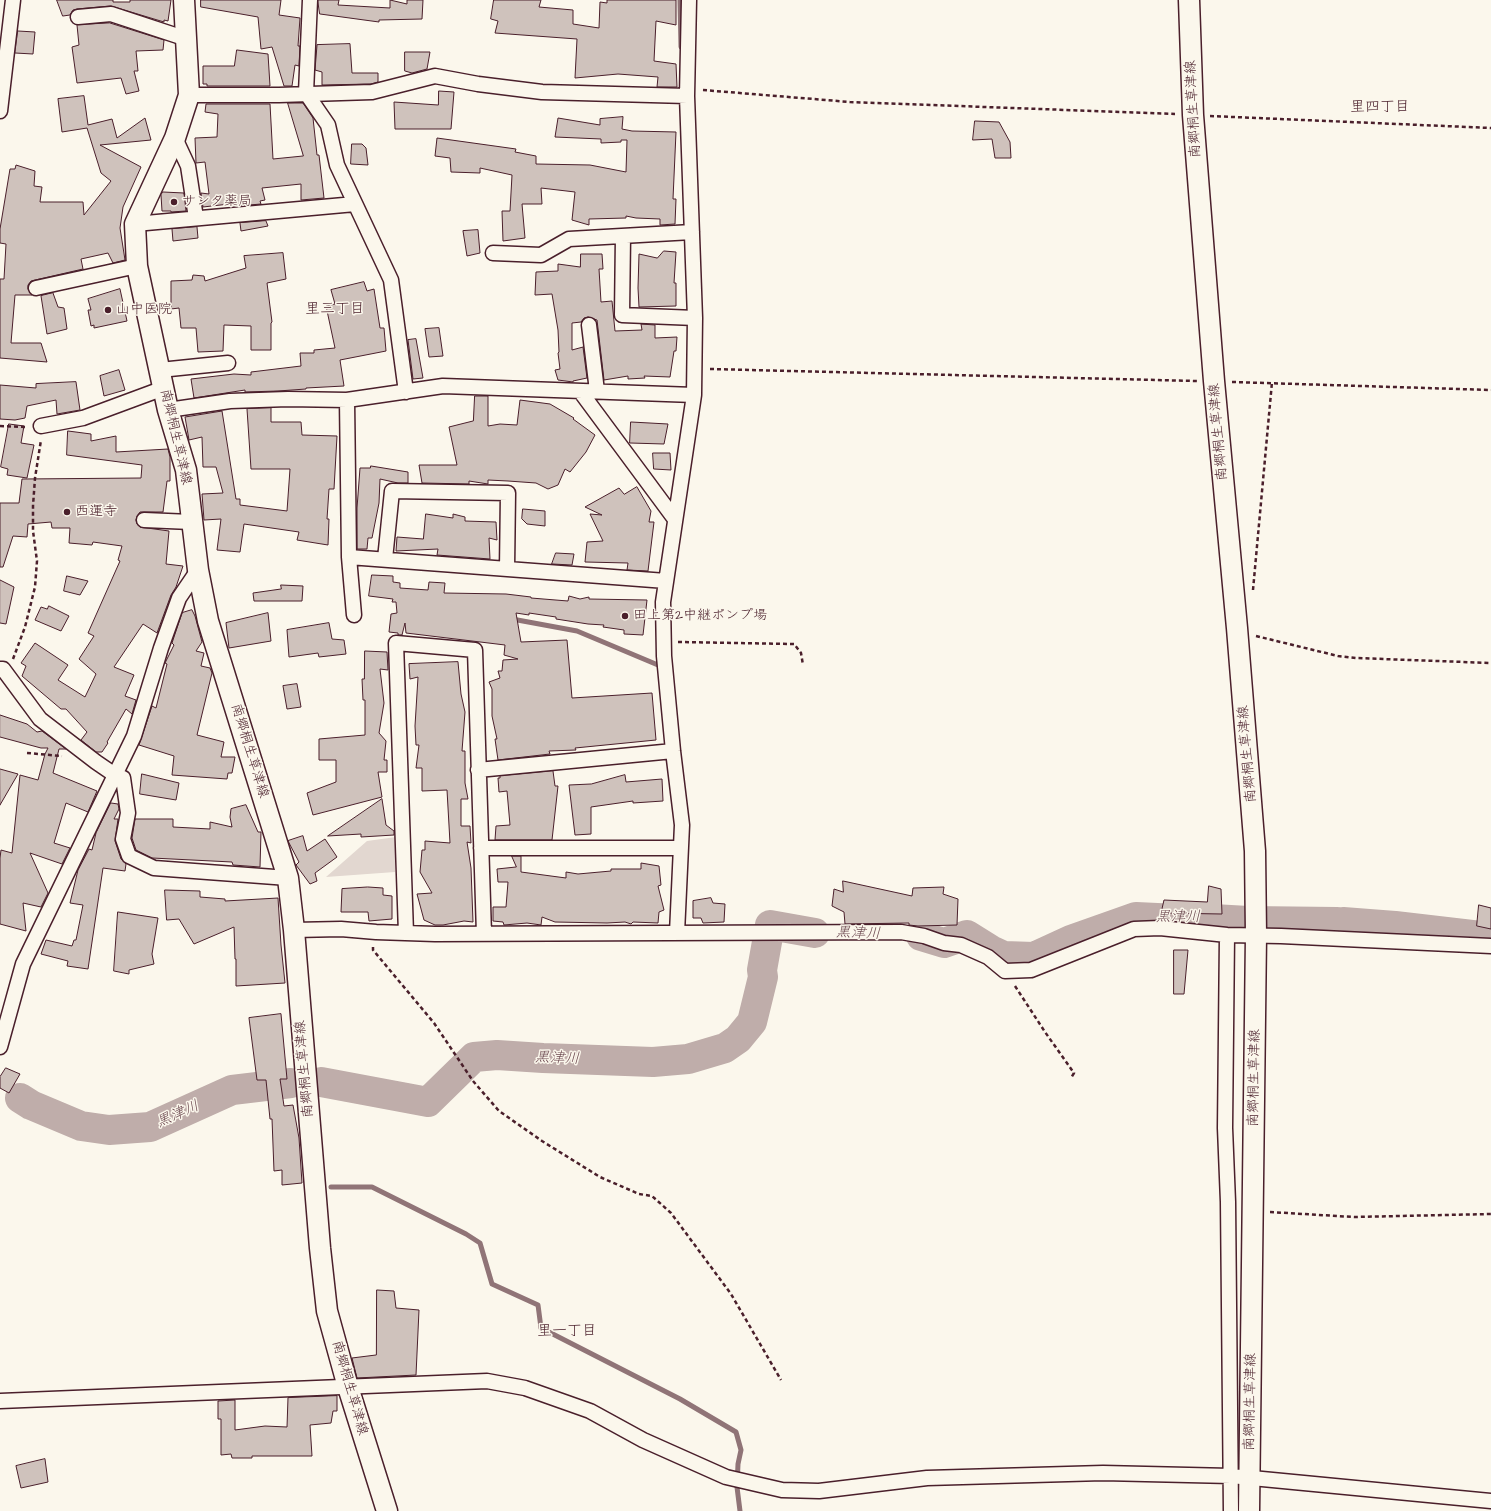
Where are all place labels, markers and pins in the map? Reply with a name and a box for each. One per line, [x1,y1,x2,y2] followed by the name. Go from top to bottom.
[182,194,252,210] place label: サンタ薬局
[169,197,179,207] marker: サンタ薬局
[116,302,172,318] place label: 山中医院
[103,305,113,315] marker: 山中医院
[75,504,117,520] place label: 西運寺
[62,507,72,517] marker: 西運寺
[633,608,767,624] place label: 田上第2中継ポンプ場
[620,611,630,621] marker: 田上第2中継ポンプ場

